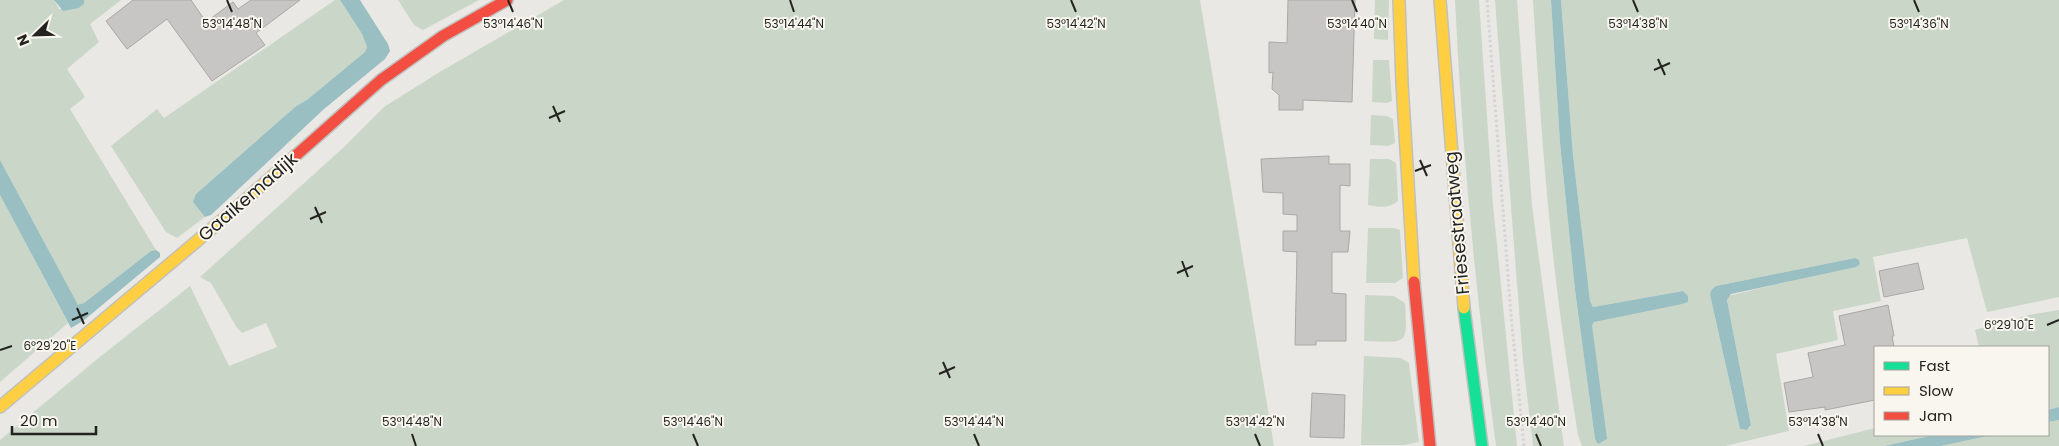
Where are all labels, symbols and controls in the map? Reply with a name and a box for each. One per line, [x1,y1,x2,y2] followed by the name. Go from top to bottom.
[10,10,60,60] north arrow
[202,15,262,32] text: 53°14'48"N
[483,15,543,32] text: 53°14'46"N
[764,15,824,32] text: 53°14'44"N
[1046,15,1106,32] text: 53°14'42"N
[1327,15,1387,32] text: 53°14'40"N
[1608,15,1668,32] text: 53°14'38"N
[1889,15,1949,32] text: 53°14'36"N
[12,31,34,49] text: N
[193,146,303,247] street label: Gaaikemadijk
[1438,150,1475,296] street label: Friesestraatweg
[1984,316,2034,333] text: 6°29'10"E
[23,337,77,354] text: 6°29'20"E
[1874,346,2049,436] legend
[1919,355,1950,376] text: Fast
[1919,380,1954,401] text: Slow
[12,404,96,436] scale bar
[1919,405,1953,426] text: Jam
[20,410,58,431] text: 20 m
[382,413,442,430] text: 53°14'48"N
[663,413,723,430] text: 53°14'46"N
[944,413,1004,430] text: 53°14'44"N
[1225,413,1285,430] text: 53°14'42"N
[1506,413,1566,430] text: 53°14'40"N
[1788,413,1848,430] text: 53°14'38"N

